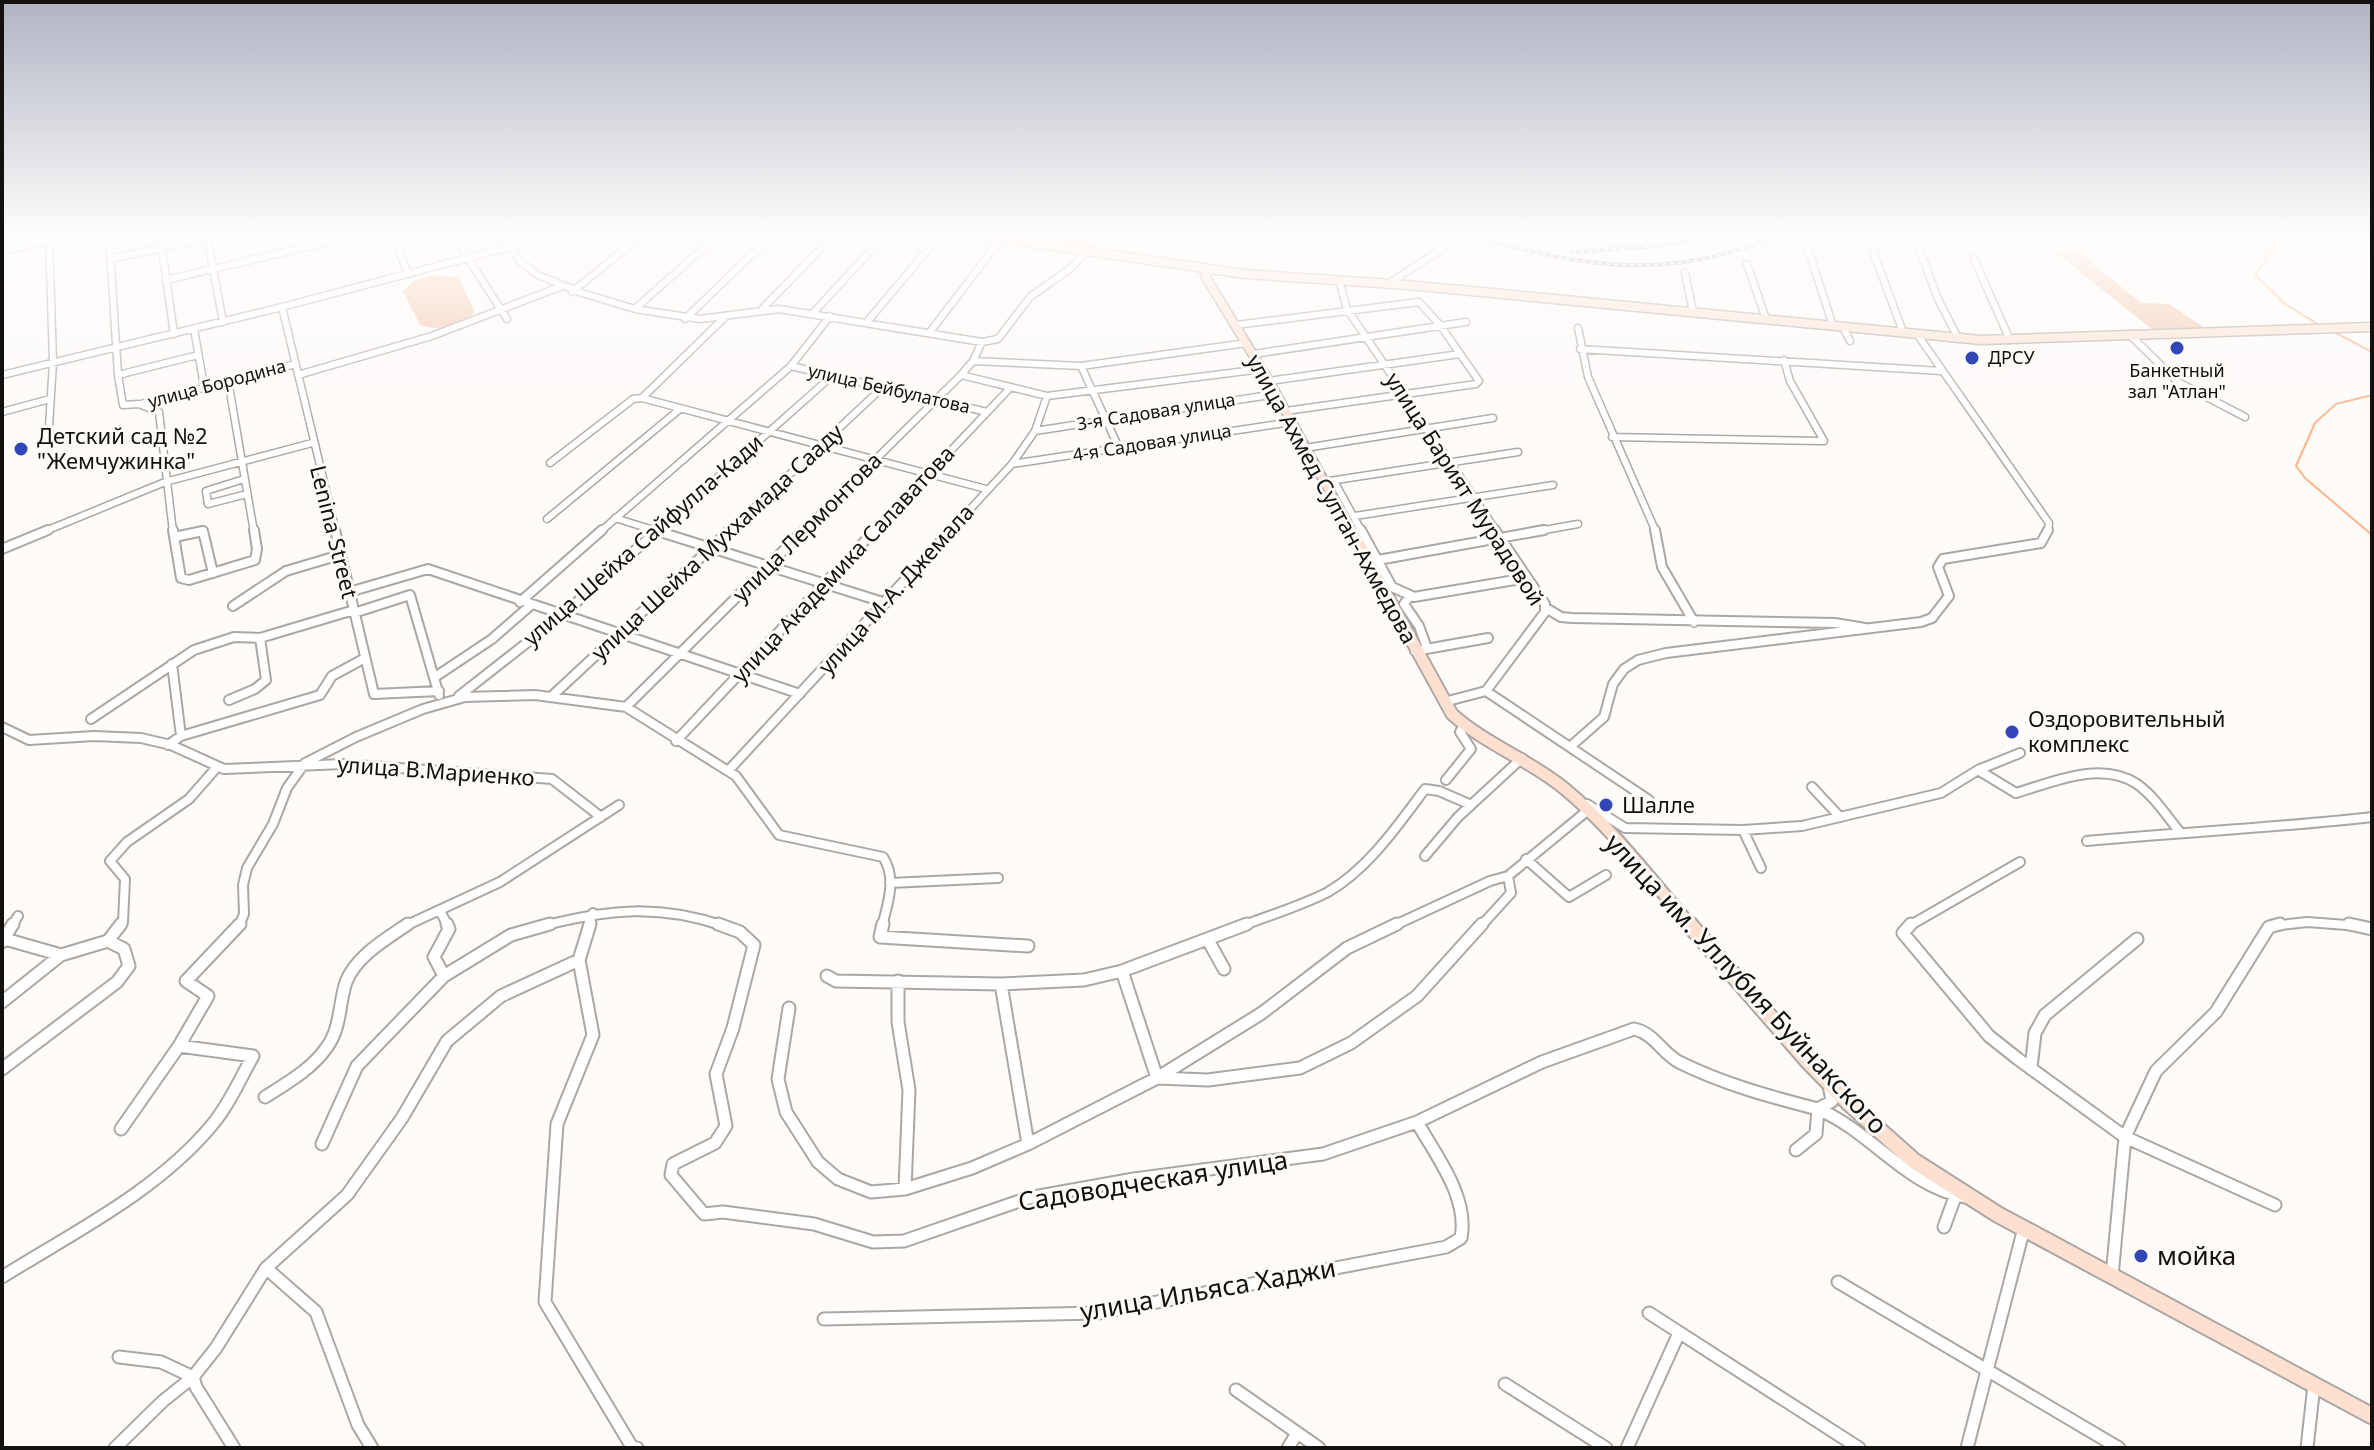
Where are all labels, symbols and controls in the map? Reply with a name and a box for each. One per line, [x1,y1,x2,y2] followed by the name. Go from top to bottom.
[2168,339,2186,357] marker: Банкетный зал "Атлан"
[1988,345,2036,369] place label: ДРСУ
[1241,348,1425,649] street label: улица Ахмед Султан-Ахмедова
[1963,349,1981,367] marker: ДРСУ
[145,353,288,413] street label: улица Бородина
[806,358,973,418] street label: улица Бейбулатова
[2128,358,2226,403] place label: Банкетный зал "Атлан"
[1379,366,1552,611] street label: улица Барият Мурадовой
[1075,387,1237,435] street label: 3-я Садовая улица
[584,416,849,666] street label: улица Шейха Муххамада Сааду
[1071,418,1233,466] street label: 4-я Садовая улица
[37,420,208,475] place label: Детский сад №2 "Жемчужинка"
[516,427,769,652] street label: улица Шейха Сайфулла-Кади
[724,438,960,689] street label: улица Академика Салаватова
[12,440,30,458] marker: Детский сад №2 "Жемчужинка"
[725,445,888,608] street label: улица Лермонтова
[304,462,366,602] street label: Lenina Street
[811,497,980,680] street label: улица М-А. Джемала
[2028,703,2225,758] place label: Оздоровительный комплекс
[2003,723,2021,741] marker: Оздоровительный комплекс
[337,748,536,792] street label: улица В.Мариенко
[1622,789,1695,819] place label: Шалле
[1597,796,1615,814] marker: Шалле
[1597,825,1896,1142] street label: улица им. Уллубия Буйнакского
[1015,1141,1290,1219] street label: Садоводческая улица
[2157,1237,2236,1273] place label: мойка
[2132,1247,2150,1265] marker: мойка
[1077,1249,1339,1329] street label: улица Ильяса Хаджи

